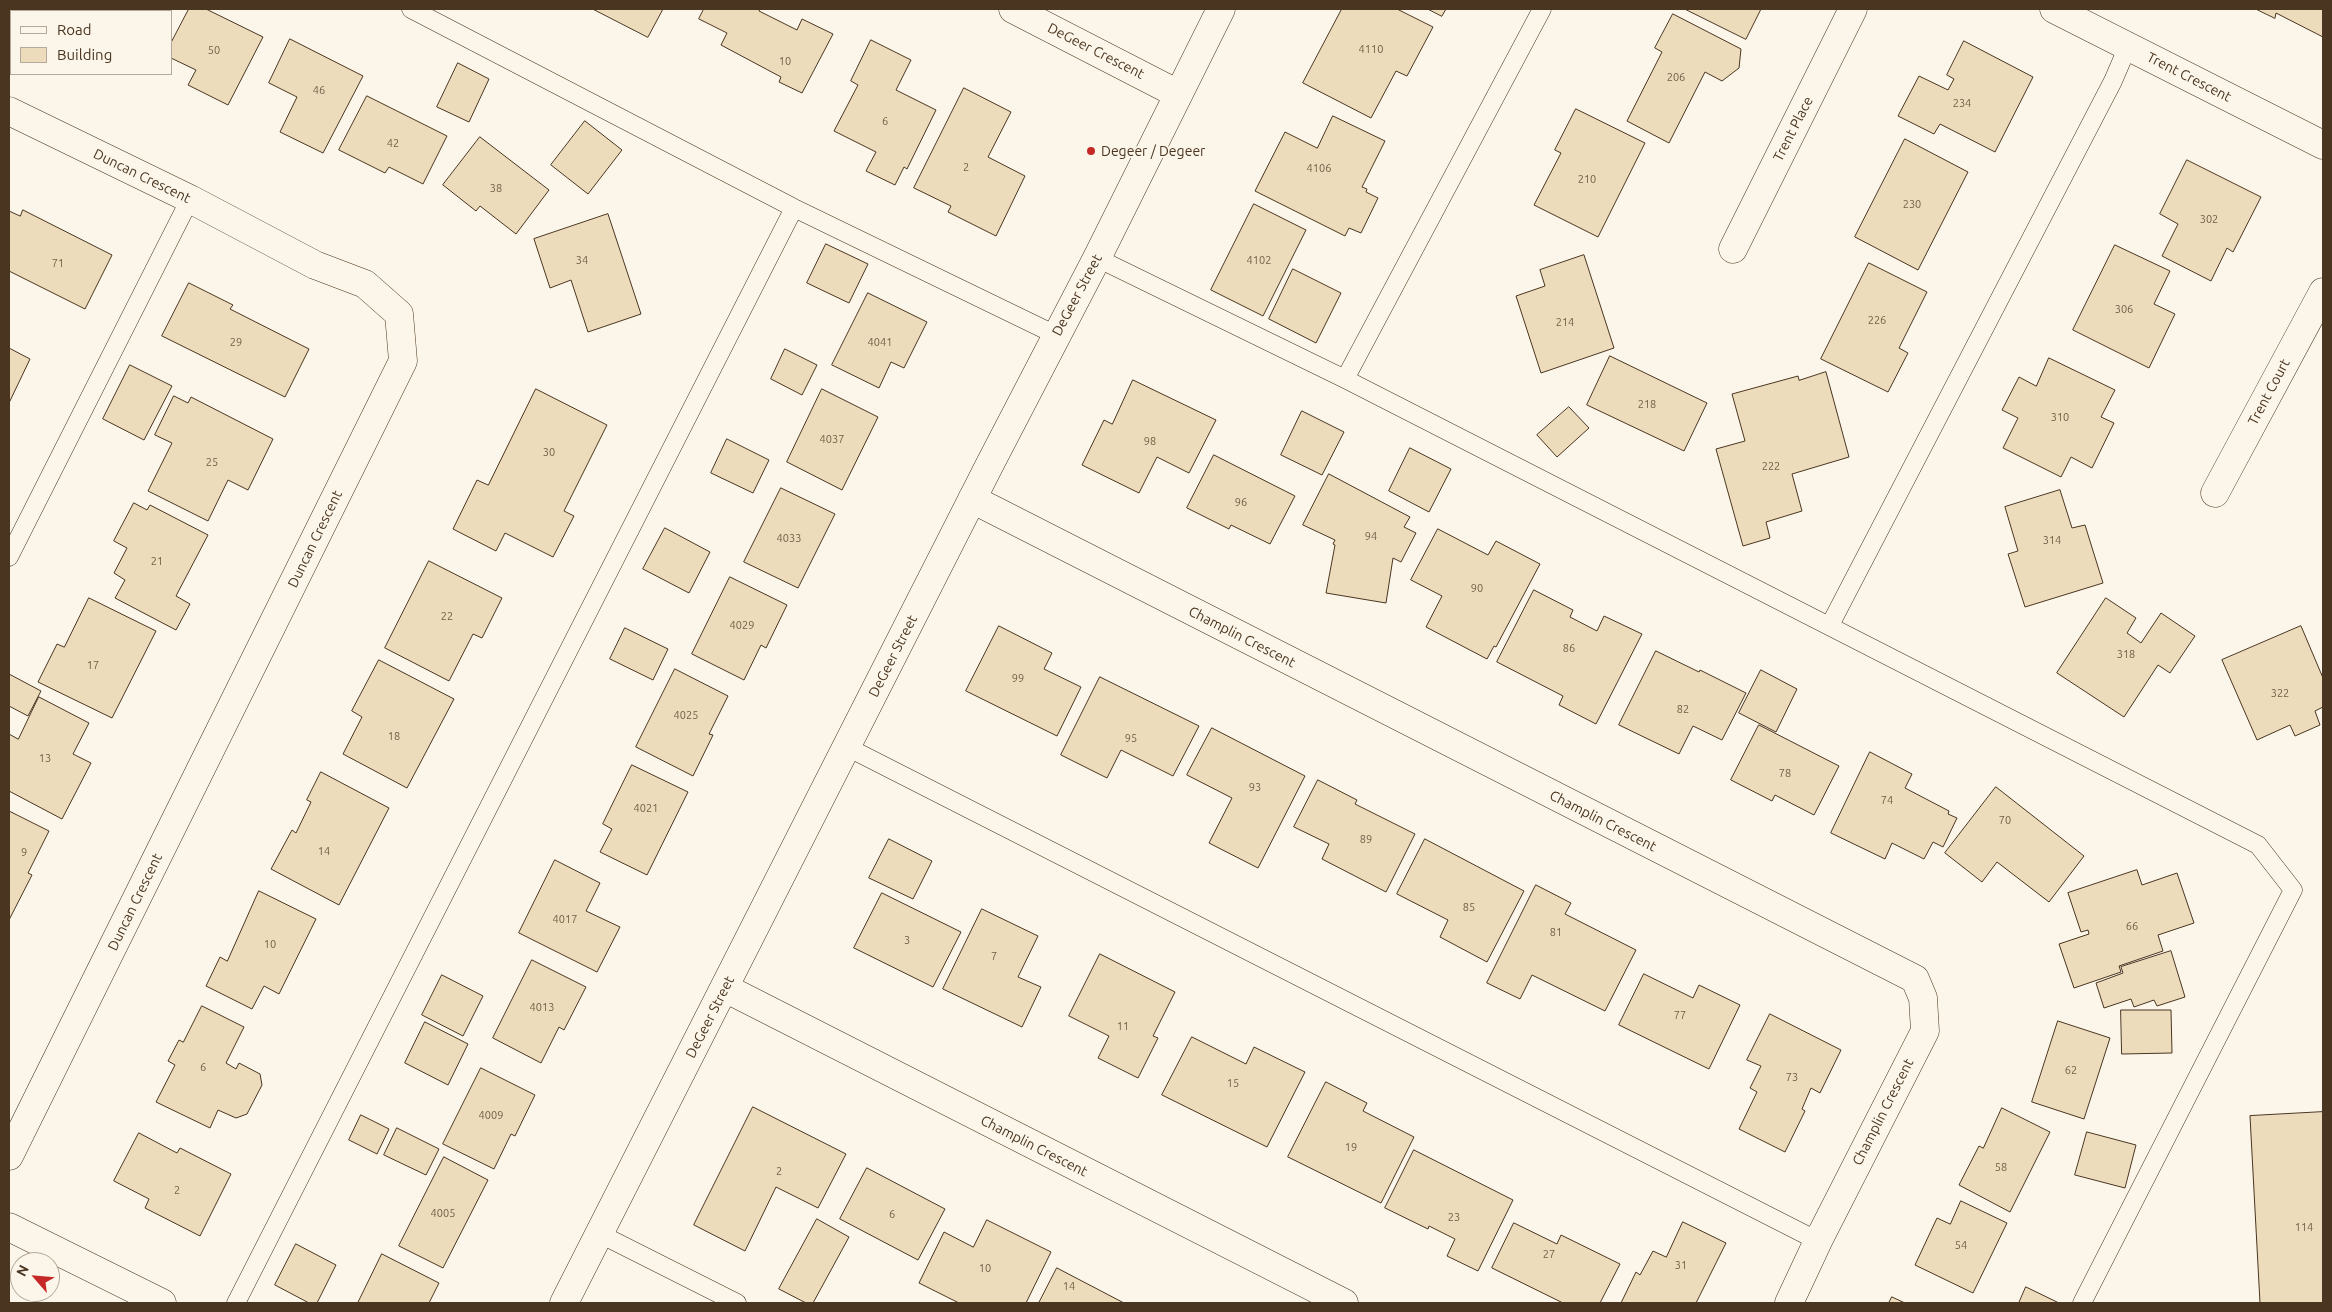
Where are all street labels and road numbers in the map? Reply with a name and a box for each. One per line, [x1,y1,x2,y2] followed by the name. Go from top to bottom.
[1045,19,1147,83] street label: DeGeer Crescent
[2144,49,2234,105] street label: Trent Crescent
[1770,94,1816,164] street label: Trent Place
[91,145,193,207] street label: Duncan Crescent
[1048,251,1106,339] street label: DeGeer Street
[2245,356,2293,428] street label: Trent Court
[284,488,346,590] street label: Duncan Crescent
[1186,603,1298,671] street label: Champlin Crescent
[865,612,921,700] street label: DeGeer Street
[1547,787,1659,855] street label: Champlin Crescent
[104,851,166,953] street label: Duncan Crescent
[682,973,738,1061] street label: DeGeer Street
[1849,1056,1917,1168] street label: Champlin Crescent
[978,1112,1090,1180] street label: Champlin Crescent

